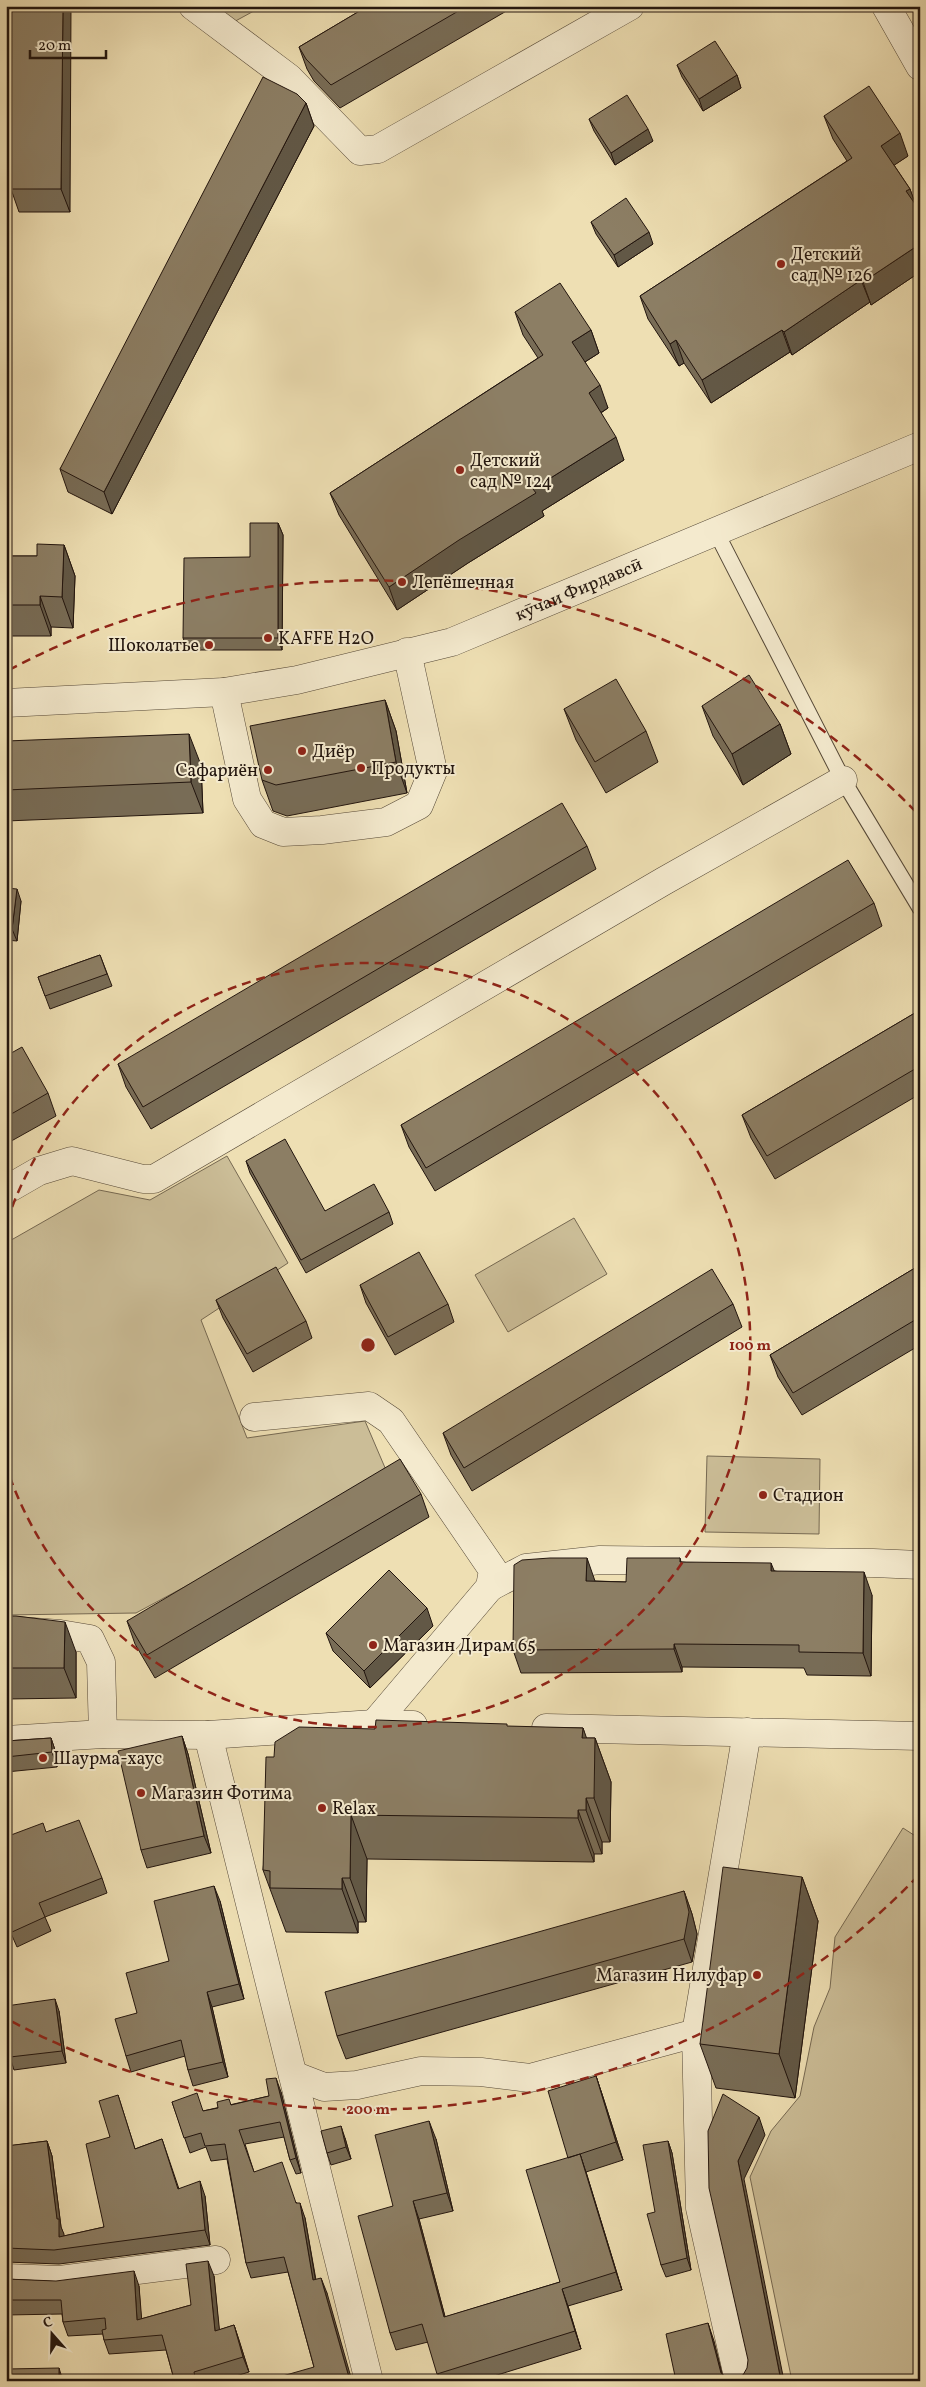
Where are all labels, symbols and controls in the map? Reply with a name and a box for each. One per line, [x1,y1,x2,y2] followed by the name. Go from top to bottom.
[30,28,106,60] scale bar
[38,36,71,57] text: 20 m
[791,243,872,289] place label: Детский сад № 126
[775,258,787,270] marker: Детский сад № 126
[470,449,552,495] place label: Детский сад № 124
[454,464,466,476] marker: Детский сад № 124
[512,553,647,628] street label: кӯчаи Фирдавсӣ
[412,571,514,596] place label: Лепёшечная
[396,576,408,588] marker: Лепёшечная
[278,627,374,652] place label: KAFFE H2O
[262,632,274,644] marker: KAFFE H2O
[108,634,199,659] place label: Шоколатье
[203,639,215,651] marker: Шоколатье
[312,740,355,765] place label: Диëр
[296,745,308,757] marker: Диëр
[371,757,456,782] place label: Продукты
[175,759,258,784] place label: Сафариëн
[355,762,367,774] marker: Продукты
[262,764,274,776] marker: Сафариëн
[359,1336,377,1354] centre of rings
[729,1336,772,1357] text: 100 m
[773,1484,844,1509] place label: Стадион
[757,1489,769,1501] marker: Стадион
[383,1634,536,1659] place label: Магазин Дирам 65
[367,1639,379,1651] marker: Магазин Дирам 65
[53,1747,162,1772] place label: Шаурма-хаус
[37,1752,49,1764] marker: Шаурма-хаус
[151,1782,292,1807] place label: Магазин Фотима
[135,1787,147,1799] marker: Магазин Фотима
[332,1797,376,1822] place label: Relax
[316,1802,328,1814] marker: Relax
[596,1964,747,1989] place label: Магазин Нилуфар
[751,1969,763,1981] marker: Магазин Нилуфар
[346,2100,390,2121] text: 200 m
[28,2310,78,2360] north arrow
[41,2313,56,2334] text: С

